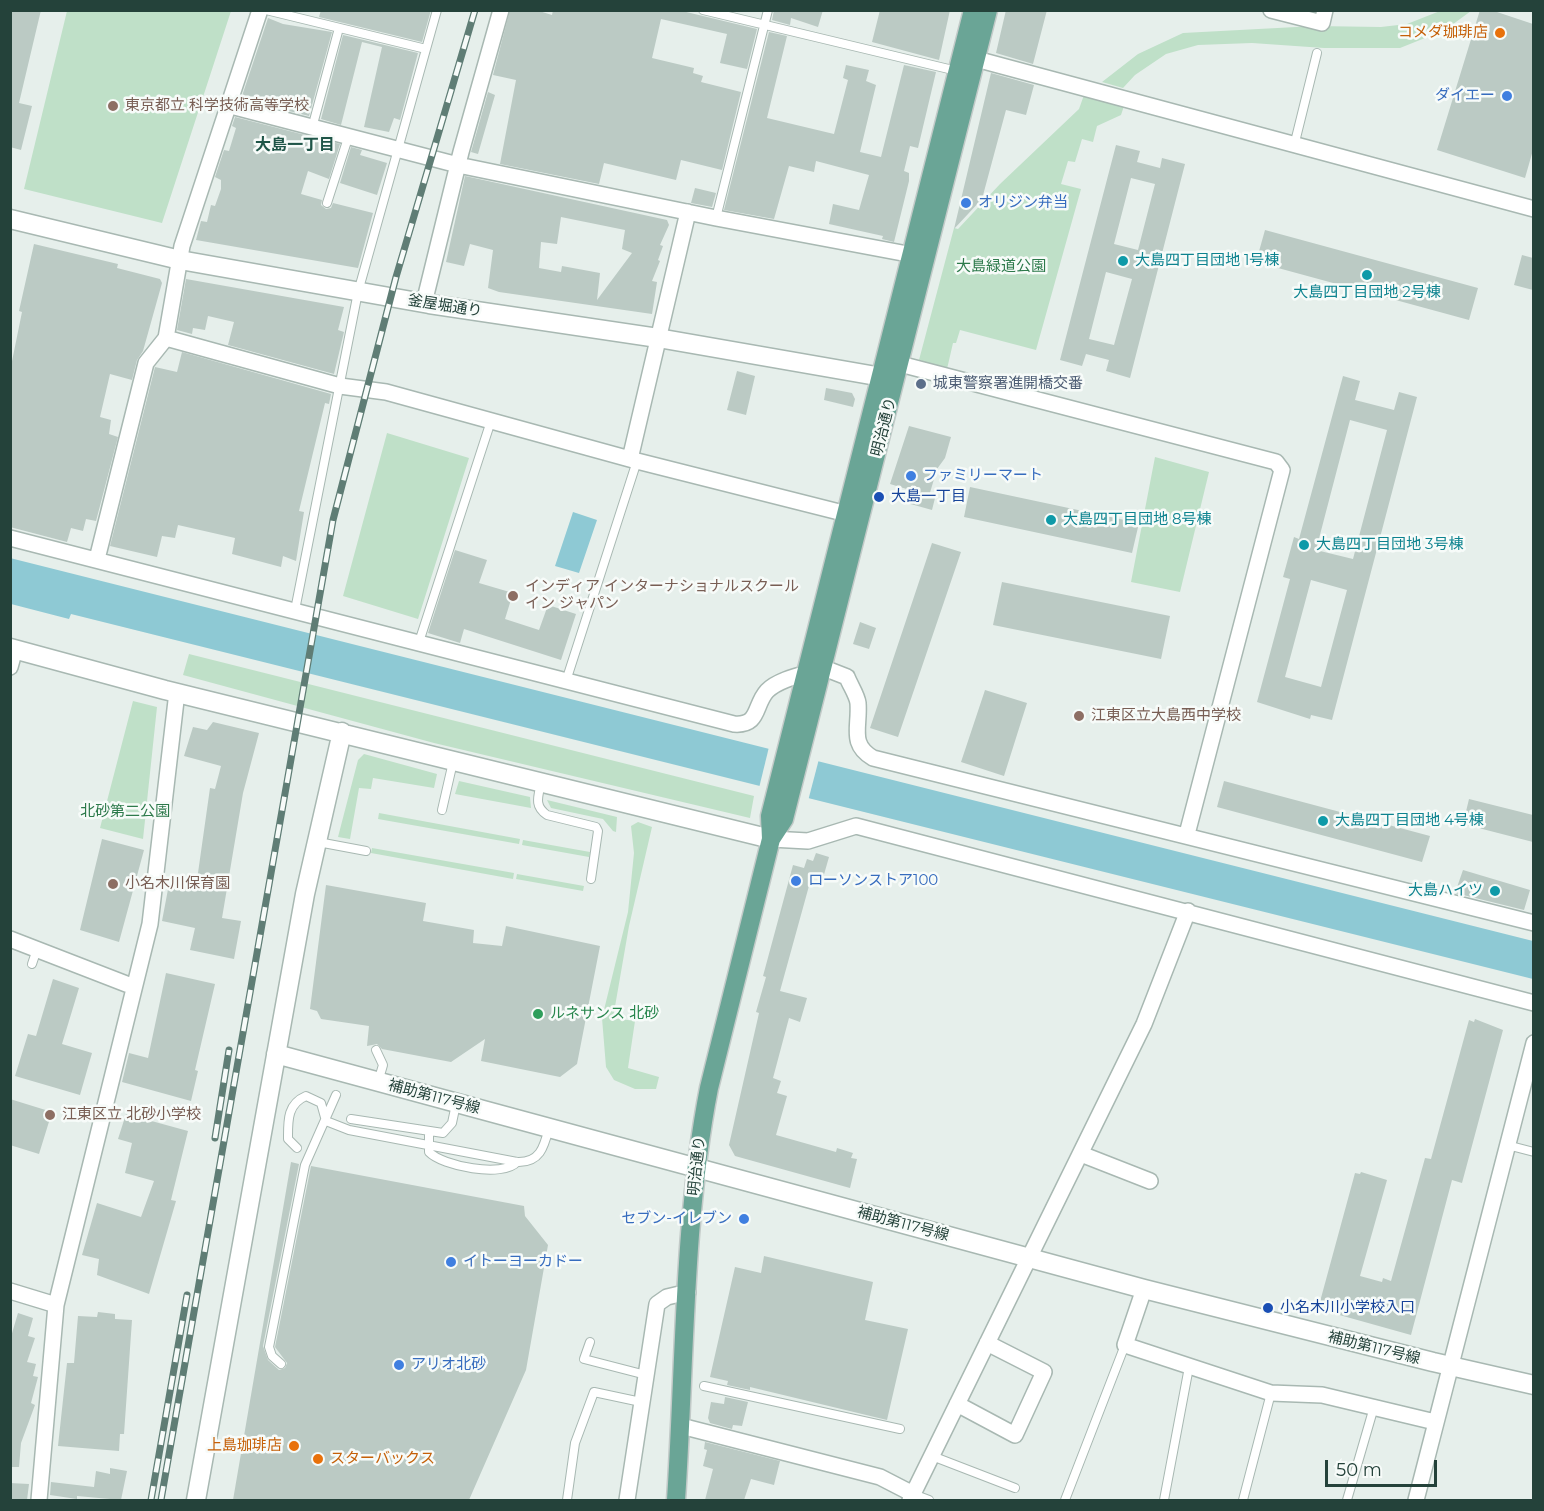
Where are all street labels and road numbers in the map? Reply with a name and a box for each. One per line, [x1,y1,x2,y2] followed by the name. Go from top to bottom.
[407,291,483,321] street label: 釜屋堀通り
[868,396,900,458] street label: 明治通り
[386,1076,482,1118] street label: 補助第117号線
[685,1135,709,1197] street label: 明治通り
[855,1203,951,1245] street label: 補助第117号線
[1326,1328,1422,1368] street label: 補助第117号線

